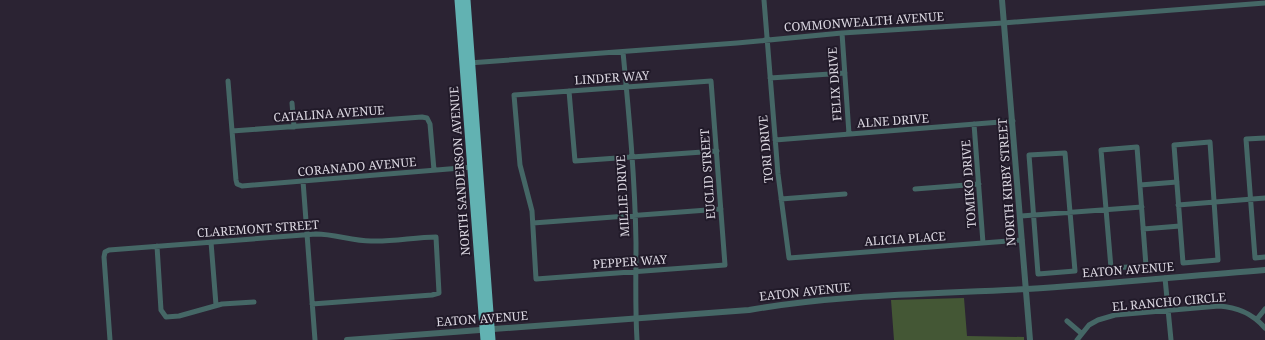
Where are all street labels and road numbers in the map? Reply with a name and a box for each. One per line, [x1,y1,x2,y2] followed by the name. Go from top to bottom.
[783,7,945,36] street label: COMMONWEALTH AVENUE
[823,47,846,122] street label: FELIX DRIVE
[574,66,650,89] street label: LINDER WAY
[445,86,474,256] street label: NORTH SANDERSON AVENUE
[273,101,385,126] street label: CATALINA AVENUE
[856,110,930,132] street label: ALNE DRIVE
[754,114,777,184] street label: TORI DRIVE
[994,117,1019,247] street label: NORTH KIRBY STREET
[696,127,719,220] street label: EUCLID STREET
[957,139,980,229] street label: TOMIKO DRIVE
[297,153,417,180] street label: CORANADO AVENUE
[612,155,633,238] street label: MILLIE DRIVE
[196,216,320,241] street label: CLAREMONT STREET
[864,227,946,250] street label: ALICIA PLACE
[592,250,668,273] street label: PEPPER WAY
[1082,258,1174,281] street label: EATON AVENUE
[758,278,851,305] street label: EATON AVENUE
[1111,288,1227,315] street label: EL RANCHO CIRCLE
[436,307,528,330] street label: EATON AVENUE

